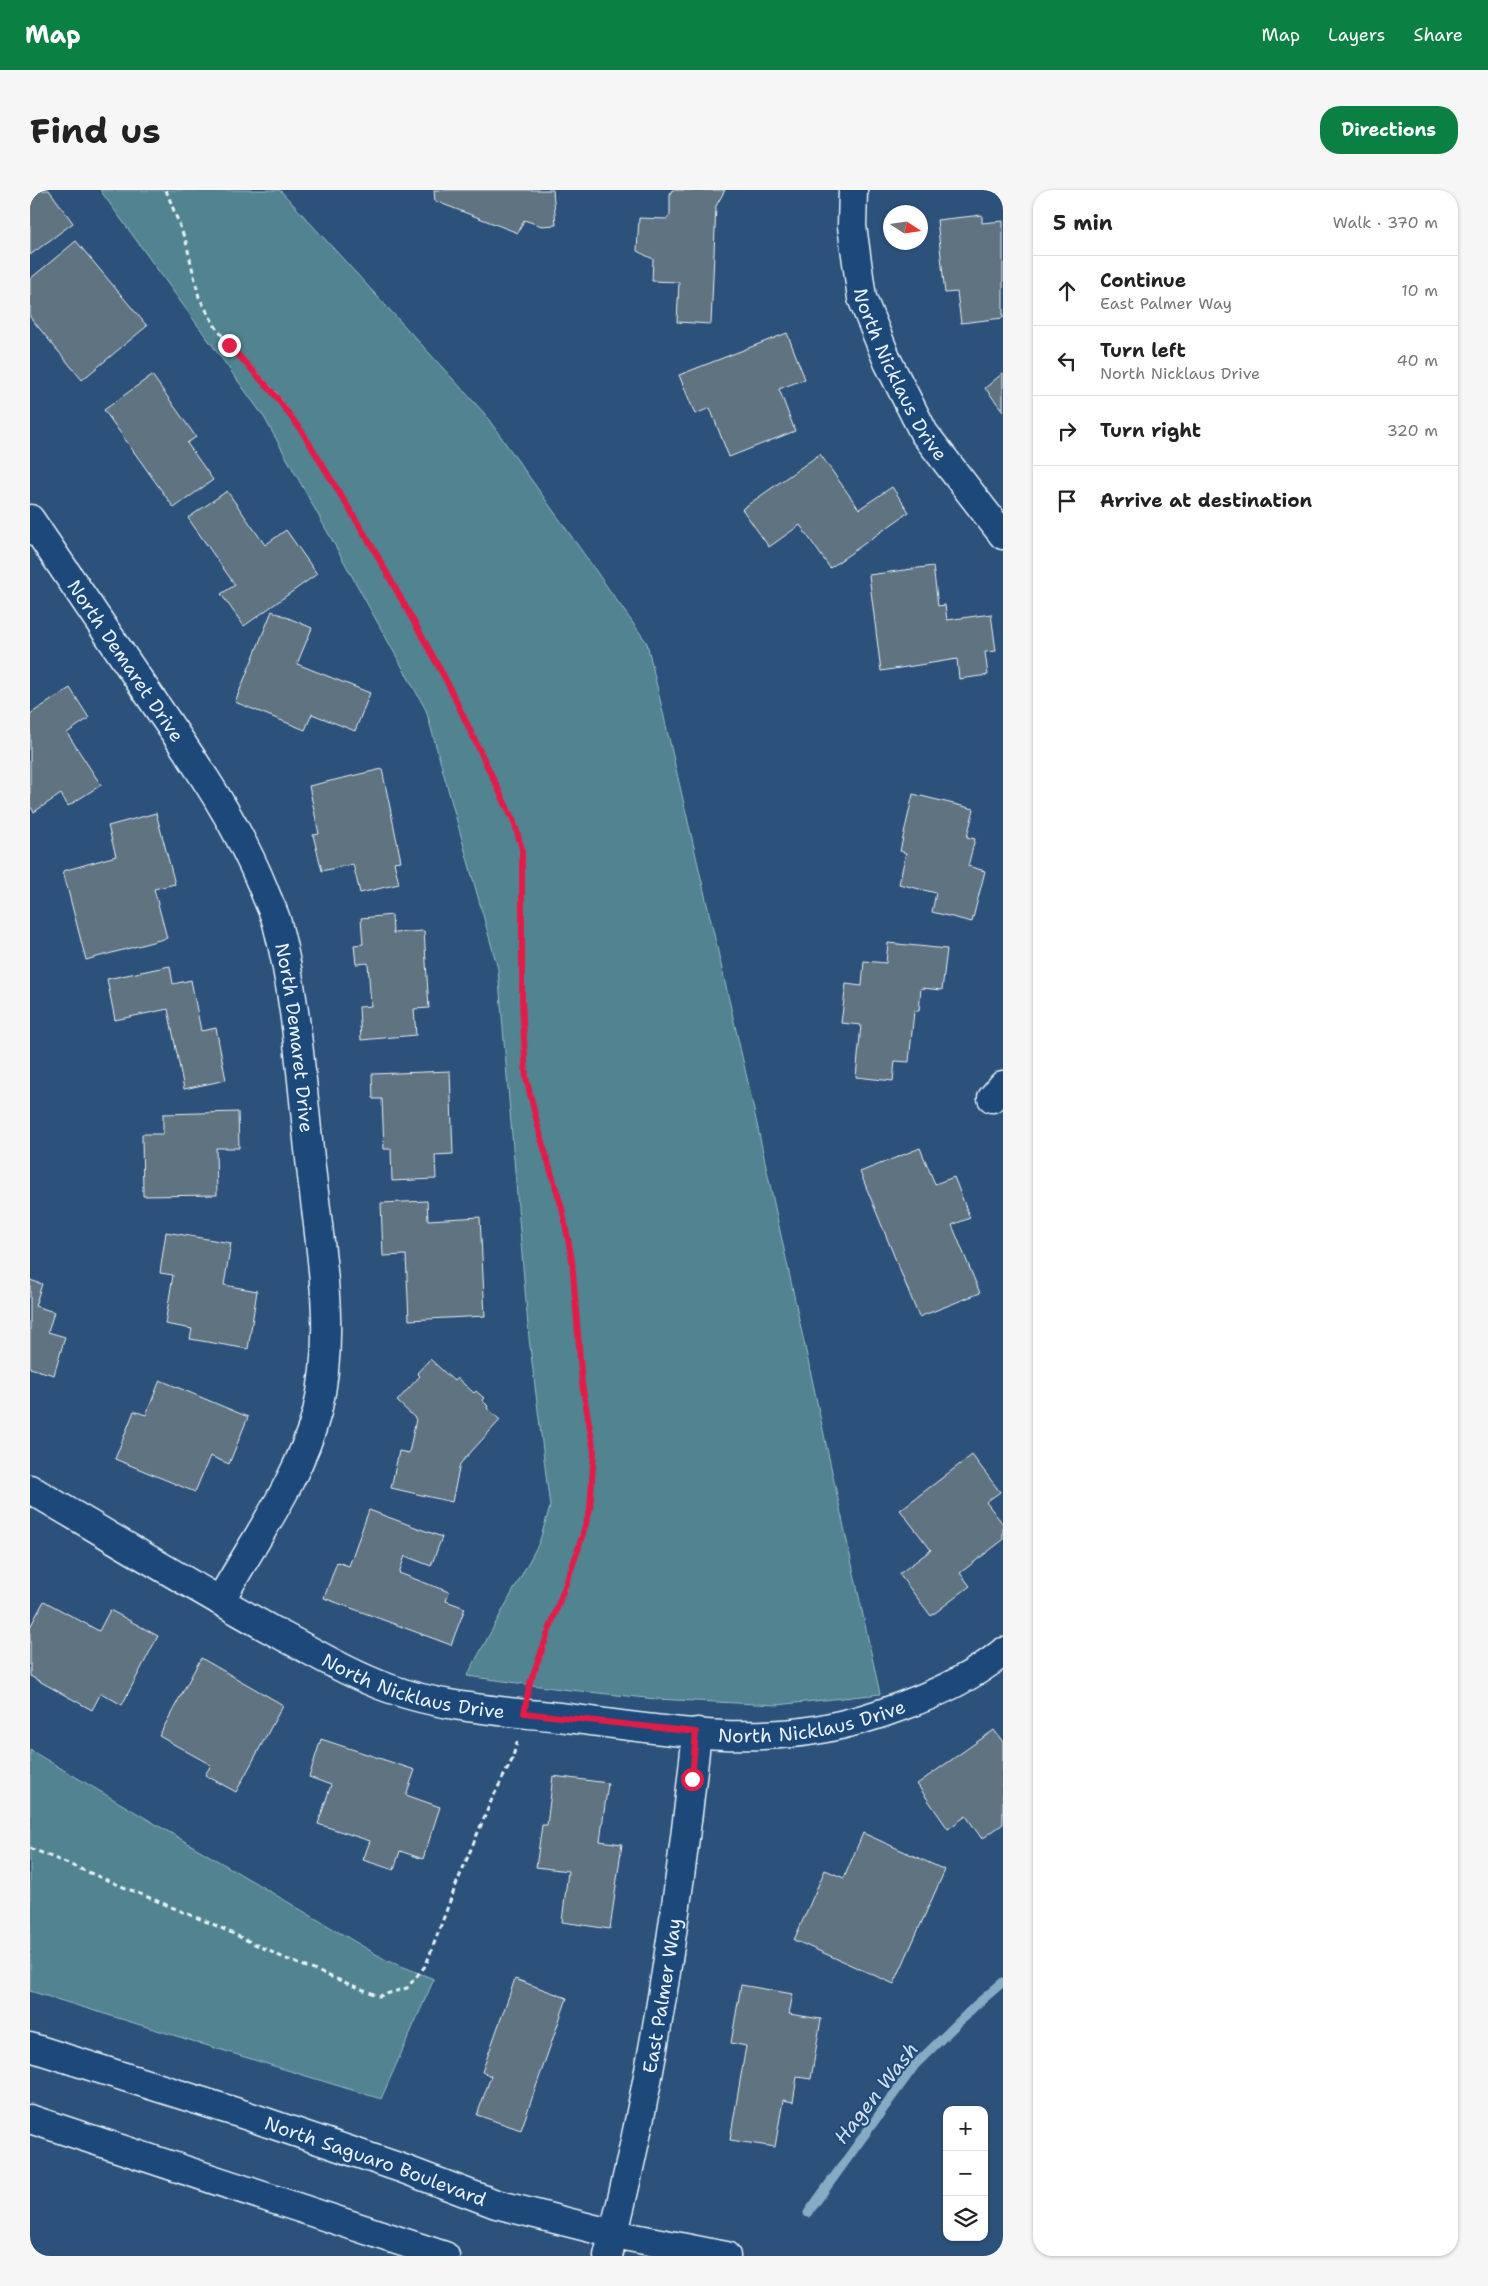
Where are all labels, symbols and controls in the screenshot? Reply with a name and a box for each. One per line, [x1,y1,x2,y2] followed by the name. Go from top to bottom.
[25,19,81,51] text: Map
[1262,23,1300,47] text: Map
[1328,23,1385,47] text: Layers
[1413,23,1463,47] text: Share
[1320,106,1458,154] button: Directions
[30,107,161,154] text: Find us
[883,205,928,250] north arrow
[1053,209,1113,237] text: 5 min
[1333,212,1438,233] text: Walk · 370 m
[1100,268,1186,293] text: Continue
[1053,277,1081,305] icon: ahead
[1401,280,1438,301] text: 10 m
[848,287,953,466] street label: North Nicklaus Drive
[1100,293,1232,314] text: East Palmer Way
[218,334,241,357] route end
[1100,338,1186,363] text: Turn left
[1053,347,1081,375] icon: left
[1396,350,1438,371] text: 40 m
[1100,363,1260,384] text: North Nicklaus Drive
[1053,417,1081,445] icon: right
[1100,418,1201,443] text: Turn right
[1387,420,1438,441] text: 320 m
[1053,487,1081,515] icon: arrive
[1100,488,1312,513] text: Arrive at destination
[61,575,189,747] street label: North Demaret Drive
[269,941,319,1134] street label: North Demaret Drive
[318,1647,506,1724] street label: North Nicklaus Drive
[718,1694,909,1748] street label: North Nicklaus Drive
[681,1768,704,1791] route start
[637,1916,687,2075] street label: East Palmer Way
[828,2037,924,2149] water label: Hagen Wash
[943,2106,988,2241] map controls
[943,2106,988,2151] button: +
[261,2111,490,2212] street label: North Saguaro Boulevard
[943,2151,988,2196] button: −
[943,2196,988,2241] button: layers

